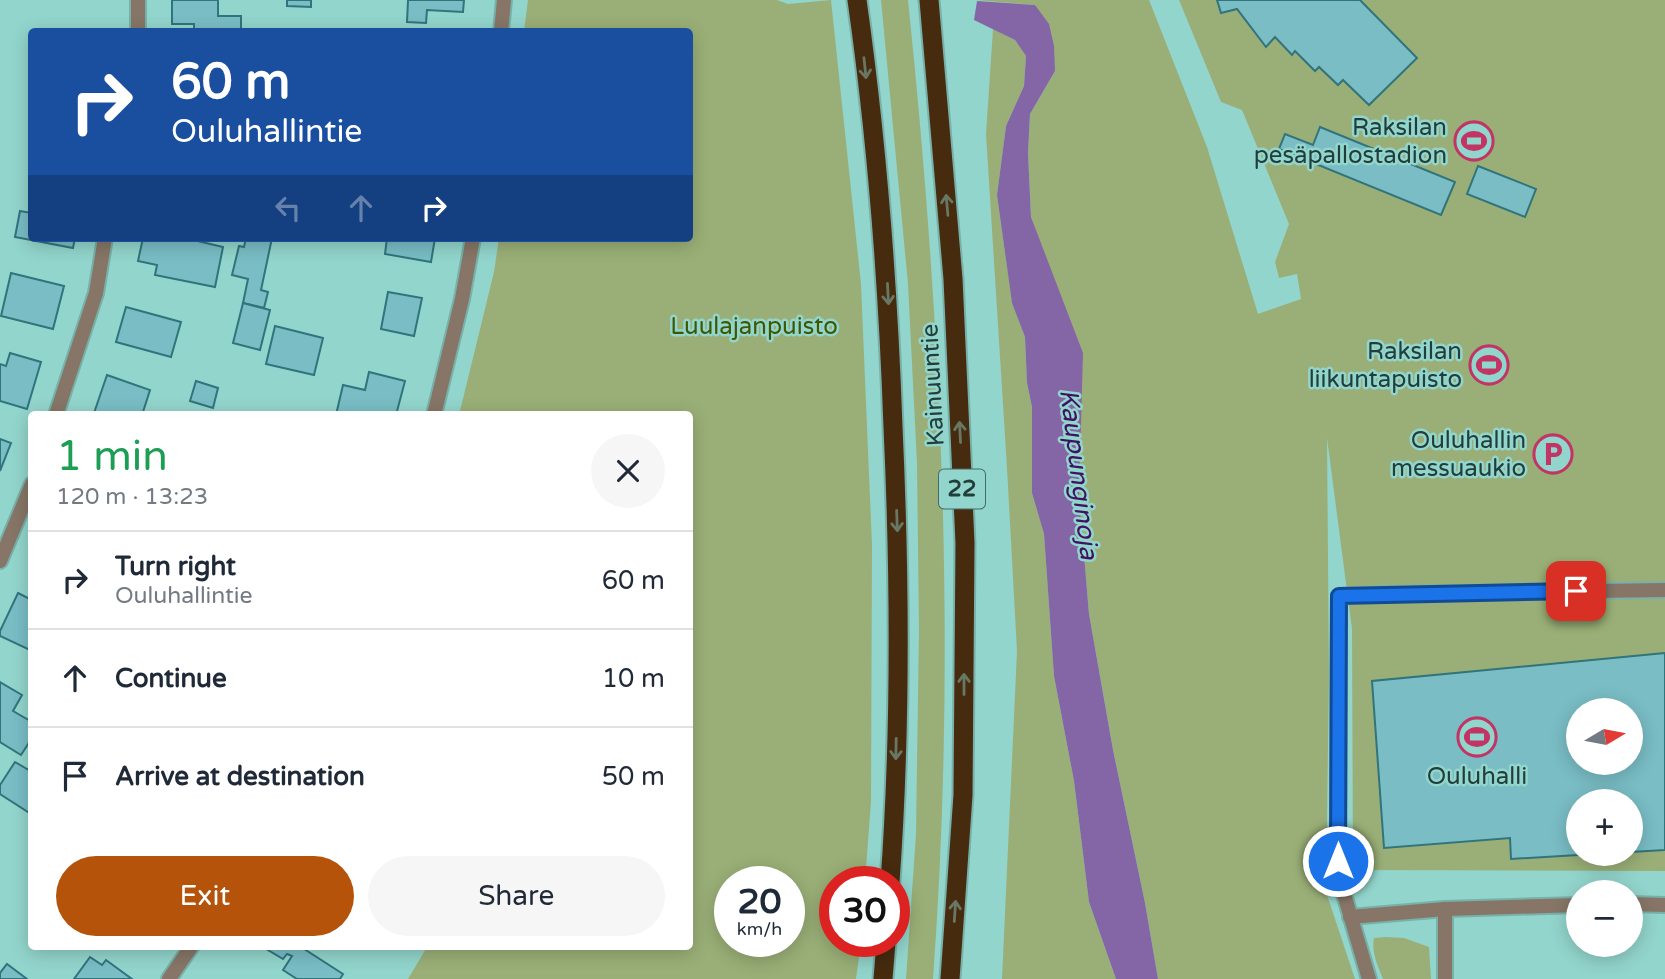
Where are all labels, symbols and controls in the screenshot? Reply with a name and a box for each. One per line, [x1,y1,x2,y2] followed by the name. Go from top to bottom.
[171,53,290,112] text: 60 m
[56,56,147,147] icon: right
[859,56,872,79] one-way arrow
[171,113,362,151] text: Ouluhallintie
[1254,113,1447,170] place label: Raksilan pesäpallostadion
[1453,120,1495,162] sports icon: Raksilan pesäpallostadion
[269,189,307,227] icon: left
[342,189,380,227] icon: ahead
[415,189,453,227] icon: right
[940,194,953,217] one-way arrow
[881,282,894,305] one-way arrow
[670,312,838,341] park label: Luulajanpuisto
[915,323,951,447] street label: Kainuuntie
[1309,337,1462,394] place label: Raksilan liikuntapuisto
[1468,344,1510,386] sports icon: Raksilan liikuntapuisto
[1053,387,1105,562] water label: Kaupunginoja
[953,421,966,444] one-way arrow
[1391,426,1526,483] place label: Ouluhallin messuaukio
[56,431,168,482] text: 1 min
[1532,433,1574,475] parking icon: Ouluhallin messuaukio
[591,434,665,508] button: close
[939,470,985,509] road number: 22
[56,483,208,511] text: 120 m · 13:23
[891,510,904,533] one-way arrow
[115,551,236,582] text: Turn right
[56,561,94,599] icon: right
[1546,561,1606,621] pin
[602,565,665,596] text: 60 m
[1557,572,1595,610] icon: arrive
[115,582,253,610] text: Ouluhallintie
[56,659,94,697] icon: ahead
[115,663,227,694] text: Continue
[602,663,665,694] text: 10 m
[957,672,971,695] one-way arrow
[1566,698,1643,775] north arrow
[1566,698,1643,957] map controls
[1456,716,1498,758] sports icon: Ouluhalli
[890,737,903,760] one-way arrow
[56,757,94,795] icon: arrive
[115,761,365,792] text: Arrive at destination
[602,761,665,792] text: 50 m
[1427,762,1527,791] place label: Ouluhalli
[1566,789,1643,866] button: +
[1301,824,1375,898] position arrow
[56,856,354,936] button: Exit
[368,856,665,936] button: Share
[819,866,910,957] speed limit sign: 30
[1566,880,1643,957] button: −
[738,881,781,923] text: 20
[949,900,962,923] one-way arrow
[737,918,782,940] text: km/h

